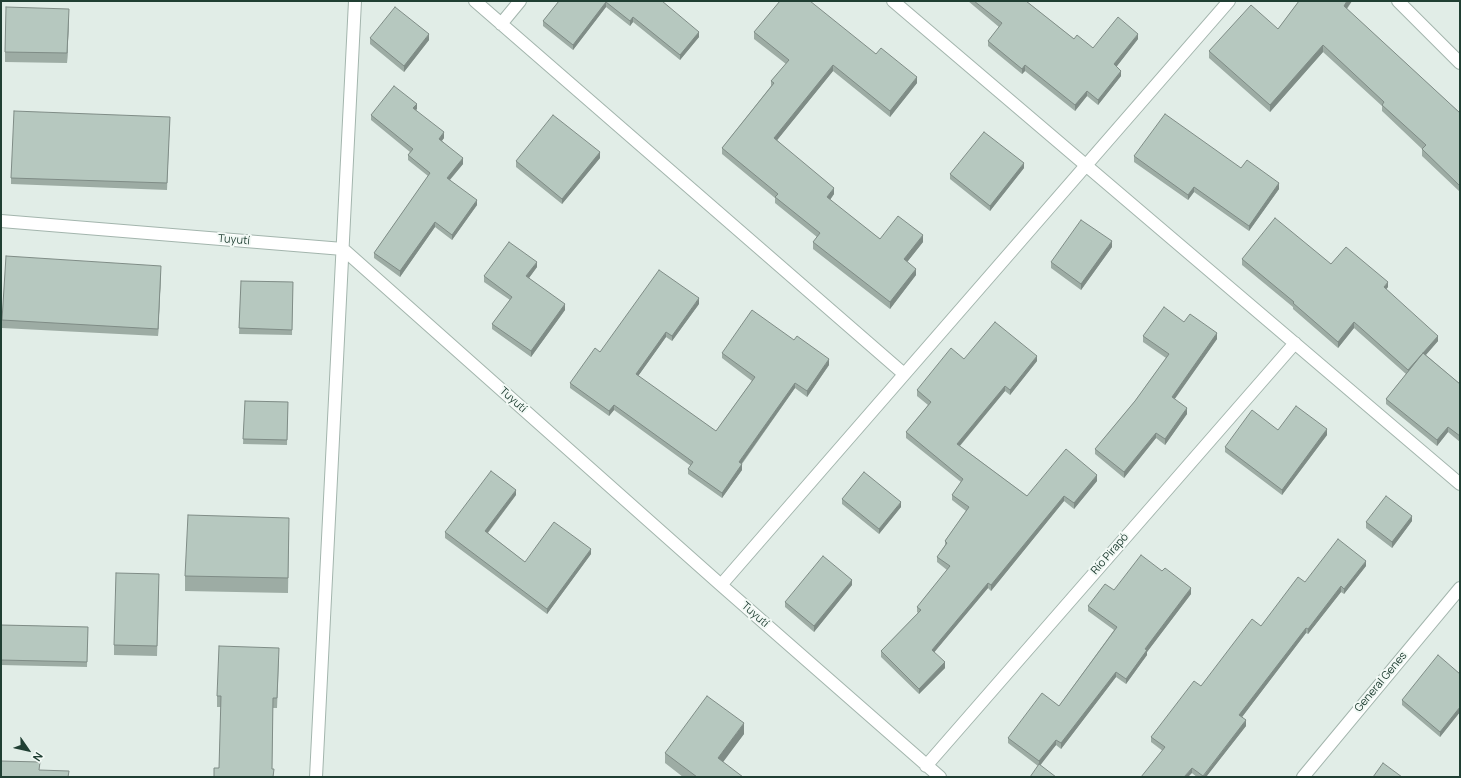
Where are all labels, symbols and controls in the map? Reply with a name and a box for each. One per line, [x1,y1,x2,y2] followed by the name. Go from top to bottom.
[218,232,250,248] street label: Tuyutí
[497,384,529,416] street label: Tuyutí
[1089,531,1131,577] street label: Río Pirapó
[739,600,771,630] street label: Tuyutí
[1352,649,1410,715] street label: General Genes
[8,730,48,770] north arrow
[30,750,47,764] text: N

